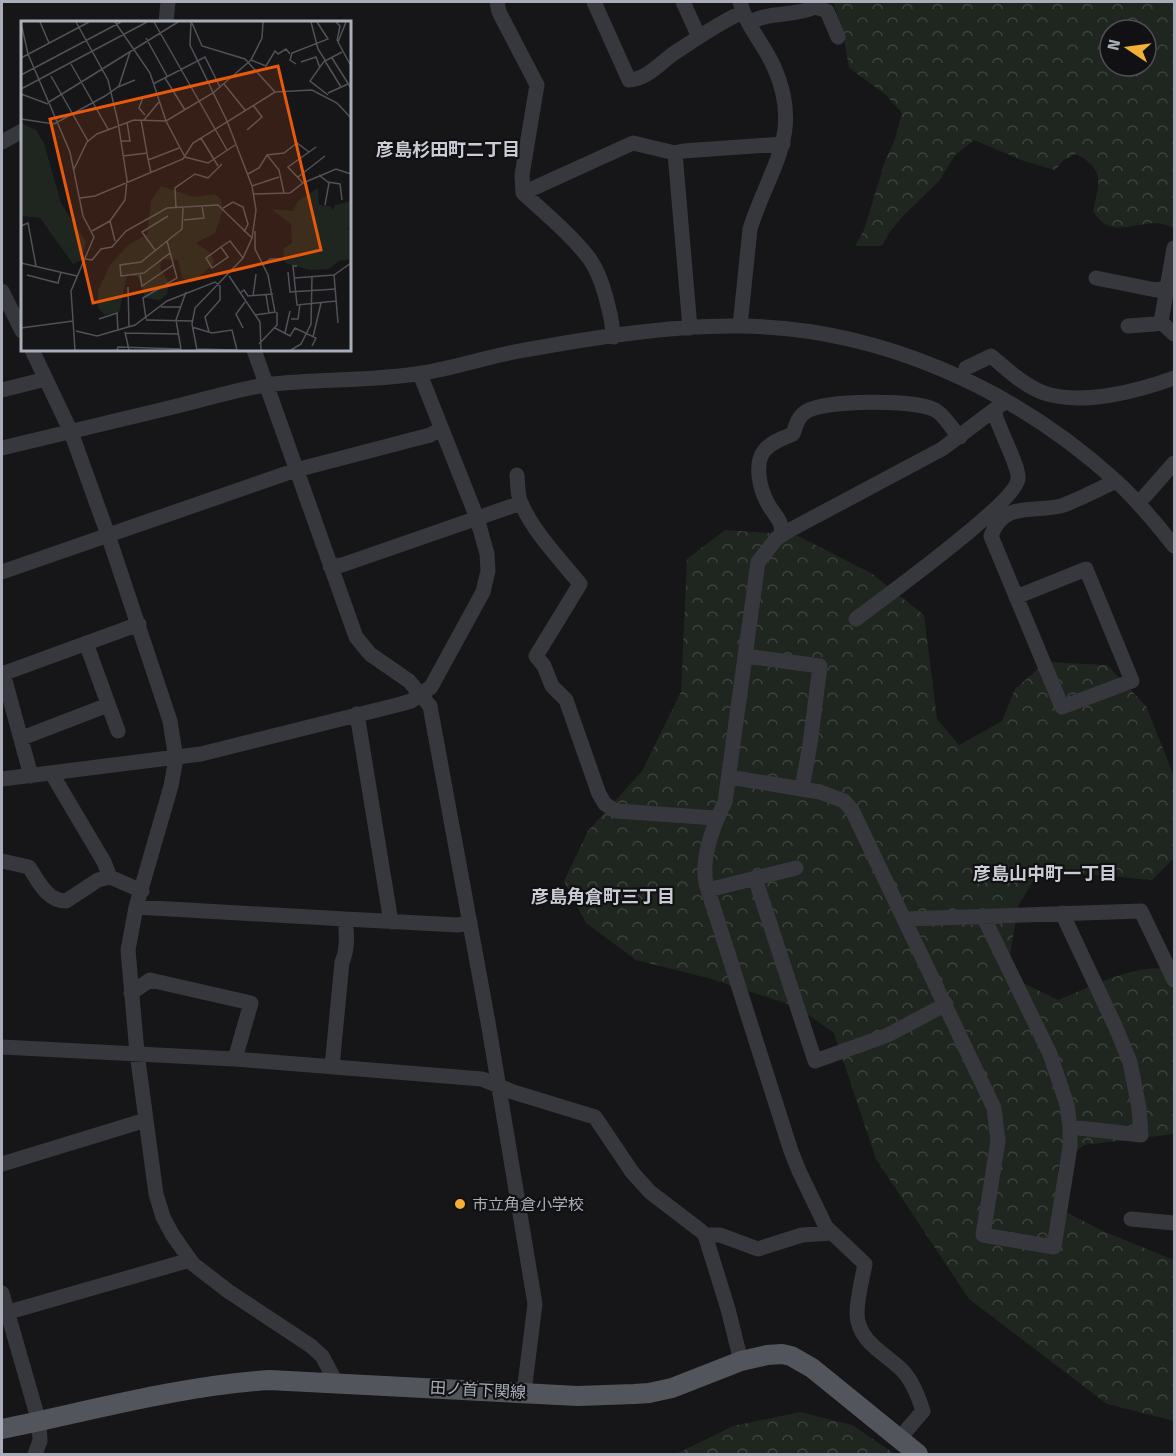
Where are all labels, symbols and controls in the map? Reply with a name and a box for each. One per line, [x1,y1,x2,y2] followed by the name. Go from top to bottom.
[1098,18,1158,78] north arrow
[21,21,351,351] inset map
[1103,37,1124,52] text: N
[376,139,520,161] district label: 彦島杉田町二丁目
[973,863,1117,885] district label: 彦島山中町一丁目
[531,886,675,908] district label: 彦島角倉町三丁目
[472,1195,584,1214] place label: 市立角倉小学校
[453,1197,467,1211] marker: 市立角倉小学校
[430,1378,526,1402] street label: 田ノ首下関線

